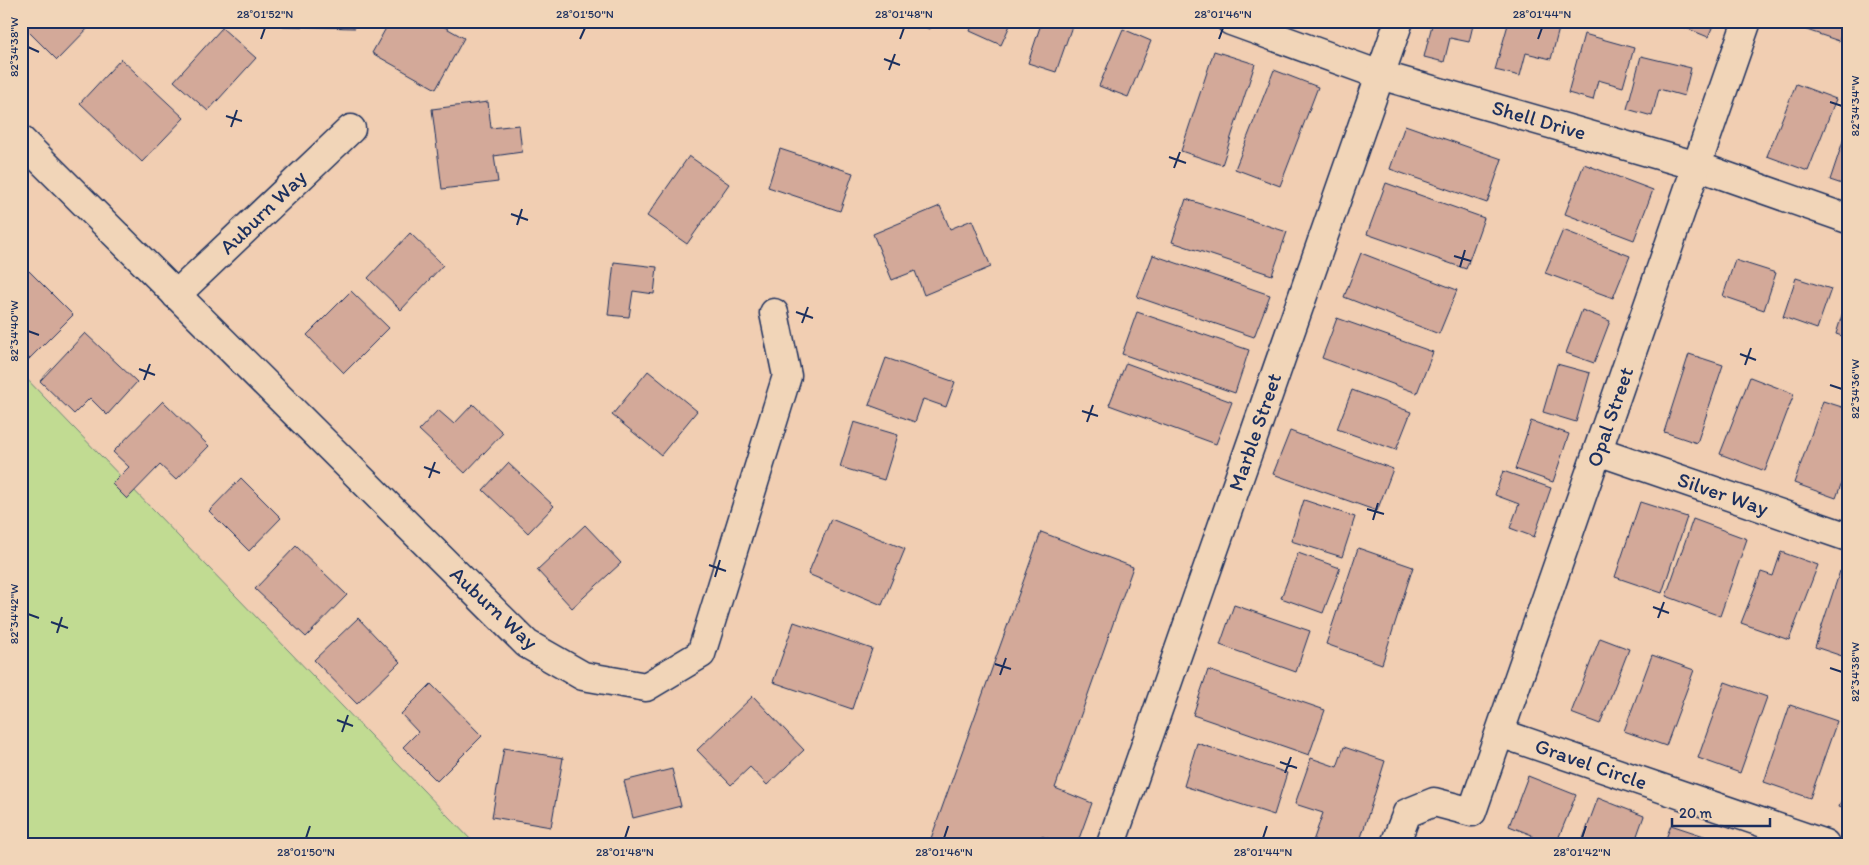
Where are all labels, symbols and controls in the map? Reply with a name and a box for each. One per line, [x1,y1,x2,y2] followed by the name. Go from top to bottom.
[237,7,293,21] text: 28°01'52"N
[556,7,614,21] text: 28°01'50"N
[875,7,933,21] text: 28°01'48"N
[1194,7,1252,21] text: 28°01'46"N
[1513,7,1571,21] text: 28°01'44"N
[7,17,21,77] text: 82°34'38"W
[1848,76,1862,136] text: 82°34'34"W
[1489,94,1589,145] street label: Shell Drive
[214,164,311,259] street label: Auburn Way
[7,300,21,362] text: 82°34'40"W
[1848,359,1862,419] text: 82°34'36"W
[1581,364,1638,470] street label: Opal Street
[1223,370,1286,494] street label: Marble Street
[1674,466,1772,521] street label: Silver Way
[445,561,543,655] street label: Auburn Way
[7,584,21,644] text: 82°34'42"W
[1848,642,1862,702] text: 82°34'38"W
[1532,733,1650,794] street label: Gravel Circle
[1672,795,1769,827] scale bar
[1679,804,1713,822] text: 20 m
[277,845,335,859] text: 28°01'50"N
[596,845,654,859] text: 28°01'48"N
[915,845,973,859] text: 28°01'46"N
[1234,845,1292,859] text: 28°01'44"N
[1553,845,1611,859] text: 28°01'42"N

